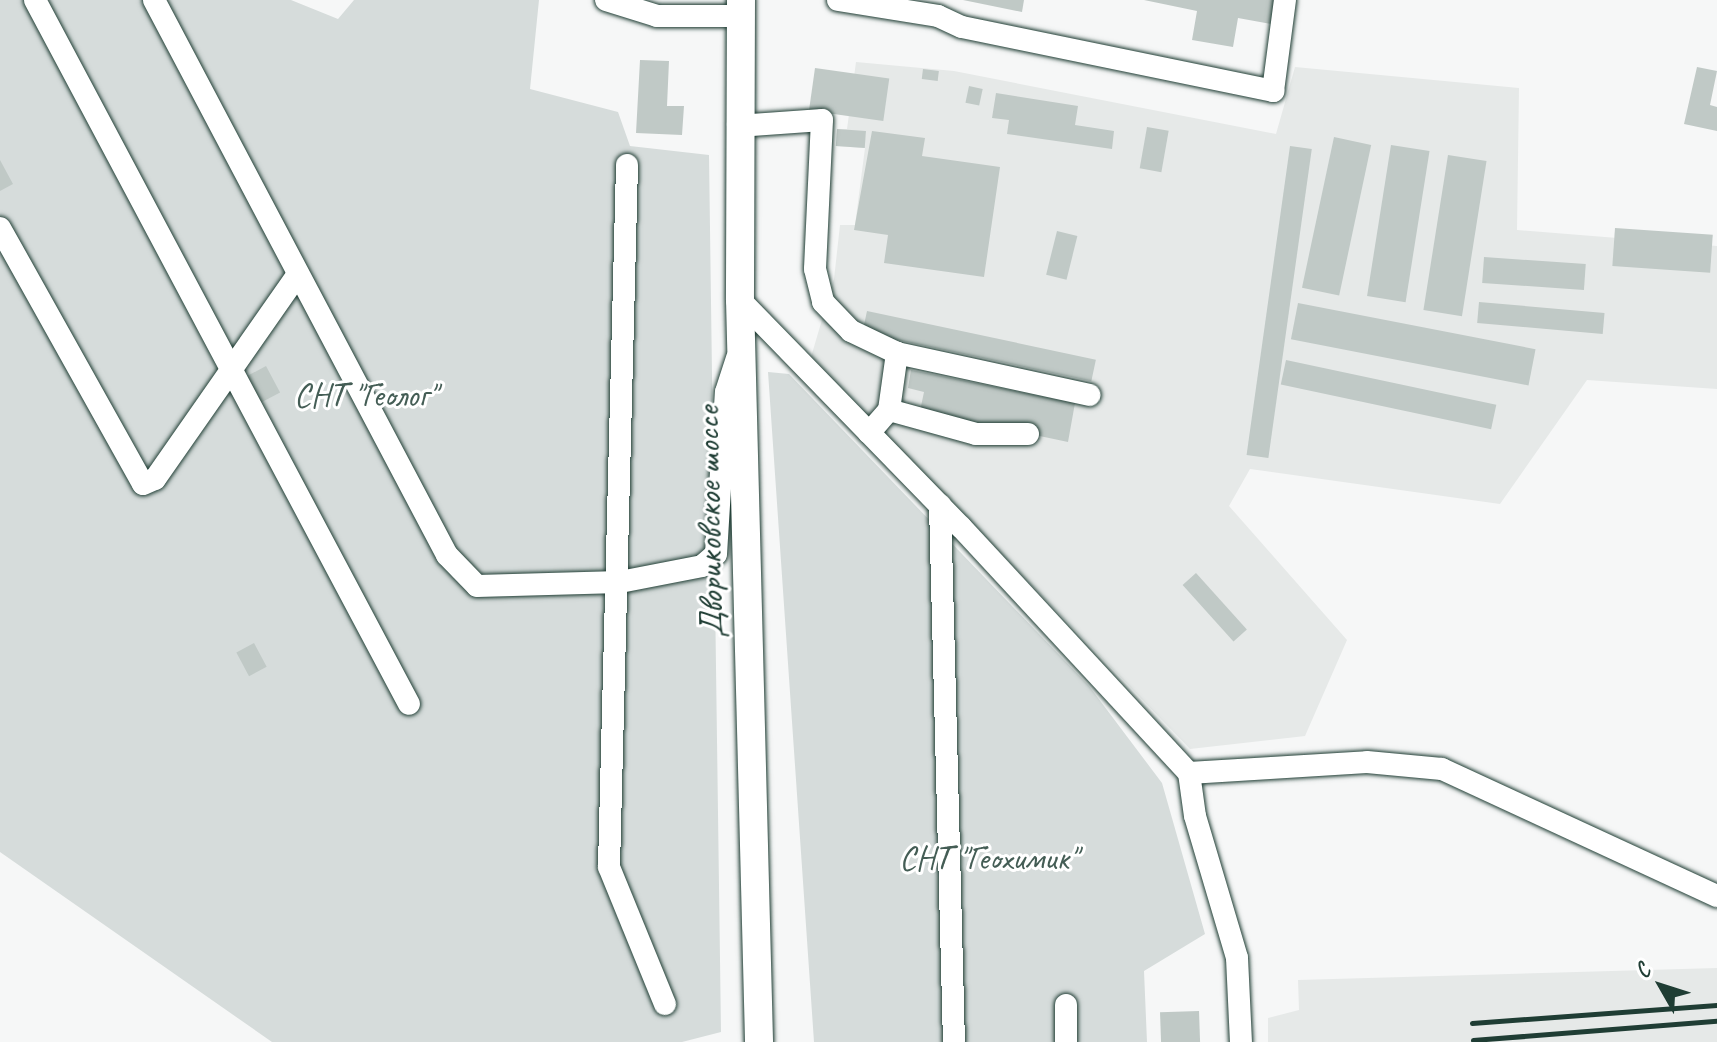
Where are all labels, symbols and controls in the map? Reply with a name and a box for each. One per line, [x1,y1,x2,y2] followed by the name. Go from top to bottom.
[294,375,436,415] park label: СНТ "Геолог"
[687,406,731,638] street label: Двориковское шоссе
[899,838,1077,878] park label: СНТ "Геохимик"
[1621,946,1701,1026] north arrow
[1628,958,1657,984] text: С

